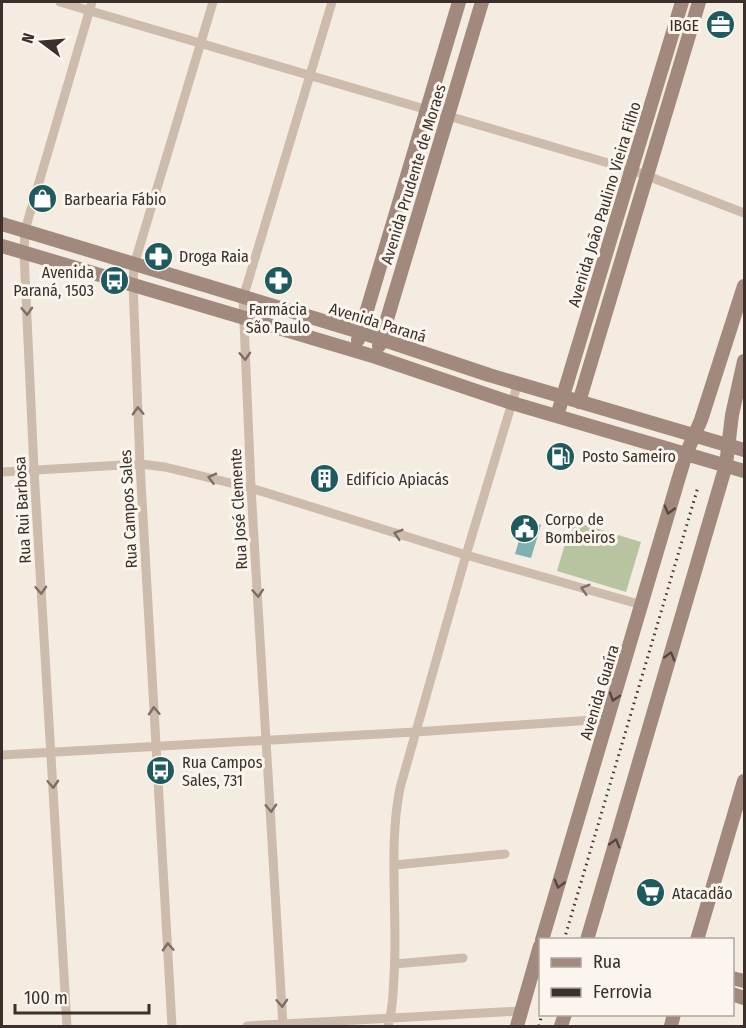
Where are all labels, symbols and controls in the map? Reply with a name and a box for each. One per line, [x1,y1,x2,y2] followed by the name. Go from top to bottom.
[704,9,736,41] office icon: IBGE
[12,12,72,72] north arrow
[669,16,699,35] place label: IBGE
[18,31,39,45] text: N
[377,82,450,266] street label: Avenida Prudente de Moraes
[564,99,645,309] street label: Avenida João Paulino Vieira Filho
[27,183,59,215] shop icon: Barbearia Fábio
[64,190,166,209] place label: Barbearia Fábio
[142,240,174,272] pharmacy icon: Droga Raia
[179,247,249,266] place label: Droga Raia
[13,263,94,300] place label: Avenida Paraná, 1503
[99,265,131,297] bus stop icon: Avenida Paraná, 1503
[262,265,294,297] pharmacy icon: Farmácia São Paulo
[327,299,429,346] street label: Avenida Paraná
[246,300,310,337] place label: Farmácia São Paulo
[20,307,33,316] one-way arrow
[239,352,252,361] one-way arrow
[132,406,144,415] one-way arrow
[545,440,577,472] fuel station icon: Posto Sameiro
[582,447,676,466] place label: Posto Sameiro
[226,448,251,570] street label: Rua José Clemente
[116,449,141,569] street label: Rua Campos Sales
[10,456,35,564] street label: Rua Rui Barbosa
[309,463,341,495] building icon: Edifício Apiacás
[346,470,449,489] place label: Edifício Apiacás
[207,473,217,486] one-way arrow
[664,505,677,515] one-way arrow
[545,510,615,547] place label: Corpo de Bombeiros
[508,512,540,544] public building icon: Corpo de Bombeiros
[393,529,404,541] one-way arrow
[581,584,591,596] one-way arrow
[35,585,48,594] one-way arrow
[251,588,264,597] one-way arrow
[576,642,623,742] street label: Avenida Guaíra
[663,651,675,662] one-way arrow
[609,691,621,702] one-way arrow
[148,706,161,715] one-way arrow
[182,753,263,790] place label: Rua Campos Sales, 731
[145,755,177,787] bus stop icon: Rua Campos Sales, 731
[46,780,59,789] one-way arrow
[264,804,277,813] one-way arrow
[608,838,620,849] one-way arrow
[635,877,667,909] supermarket icon: Atacadão
[554,878,566,889] one-way arrow
[672,884,733,903] place label: Atacadão
[539,938,734,1016] legend
[161,943,174,952] one-way arrow
[593,951,621,973] text: Rua
[15,977,148,1015] scale bar
[593,981,652,1003] text: Ferrovia
[24,987,68,1009] text: 100 m
[275,999,288,1008] one-way arrow

